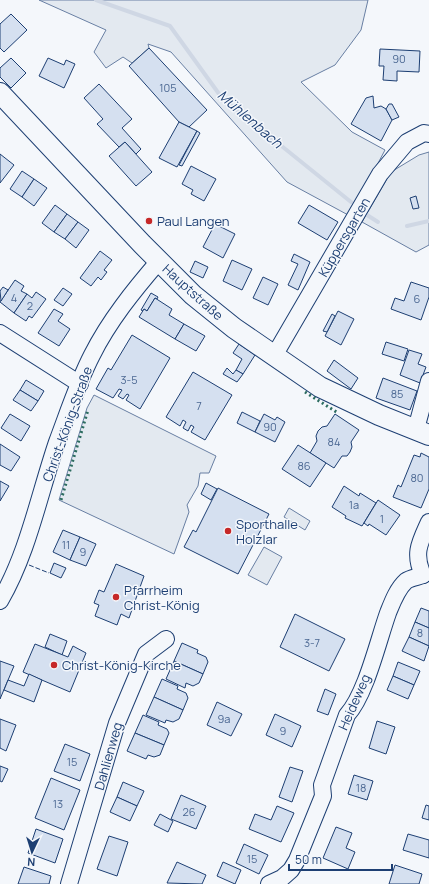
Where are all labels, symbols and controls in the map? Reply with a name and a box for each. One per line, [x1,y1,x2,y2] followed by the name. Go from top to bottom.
[392,51,406,66] house number: 90
[159,80,177,95] house number: 105
[214,85,287,153] water label: Mühlenbach
[314,194,374,280] street label: Küppersgarten
[157,212,230,230] place label: Paul Langen
[144,216,154,226] marker: Paul Langen
[159,260,227,324] street label: Hauptstraße
[11,290,17,305] house number: 4
[414,291,421,306] house number: 6
[27,298,33,313] house number: 2
[38,364,96,484] street label: Christ-König-Straße
[120,372,138,387] house number: 3-5
[391,386,403,401] house number: 85
[196,398,202,413] house number: 7
[263,419,277,434] house number: 90
[328,434,340,449] house number: 84
[297,458,311,473] house number: 86
[410,470,424,485] house number: 80
[349,497,359,512] house number: 1a
[380,511,384,526] house number: 1
[236,515,298,548] place label: Sporthalle Holzlar
[223,526,233,536] marker: Sporthalle Holzlar
[62,537,70,552] house number: 11
[80,544,87,559] house number: 9
[124,581,200,614] place label: Pfarrheim Christ-König
[111,592,121,602] marker: Pfarrheim Christ-König
[417,625,423,640] house number: 8
[304,635,320,650] house number: 3-7
[62,656,181,674] place label: Christ-König-Kirche
[49,660,59,670] marker: Christ-König-Kirche
[334,671,374,733] street label: Heideweg
[218,711,230,726] house number: 9a
[90,720,126,792] street label: Dahlienweg
[280,723,287,738] house number: 9
[67,754,77,769] house number: 15
[356,780,366,795] house number: 18
[53,796,63,811] house number: 13
[182,804,196,819] house number: 26
[12,832,52,872] north arrow
[289,846,392,872] scale bar
[247,851,257,866] house number: 15
[295,851,322,868] text: 50 m
[27,855,36,870] text: N

